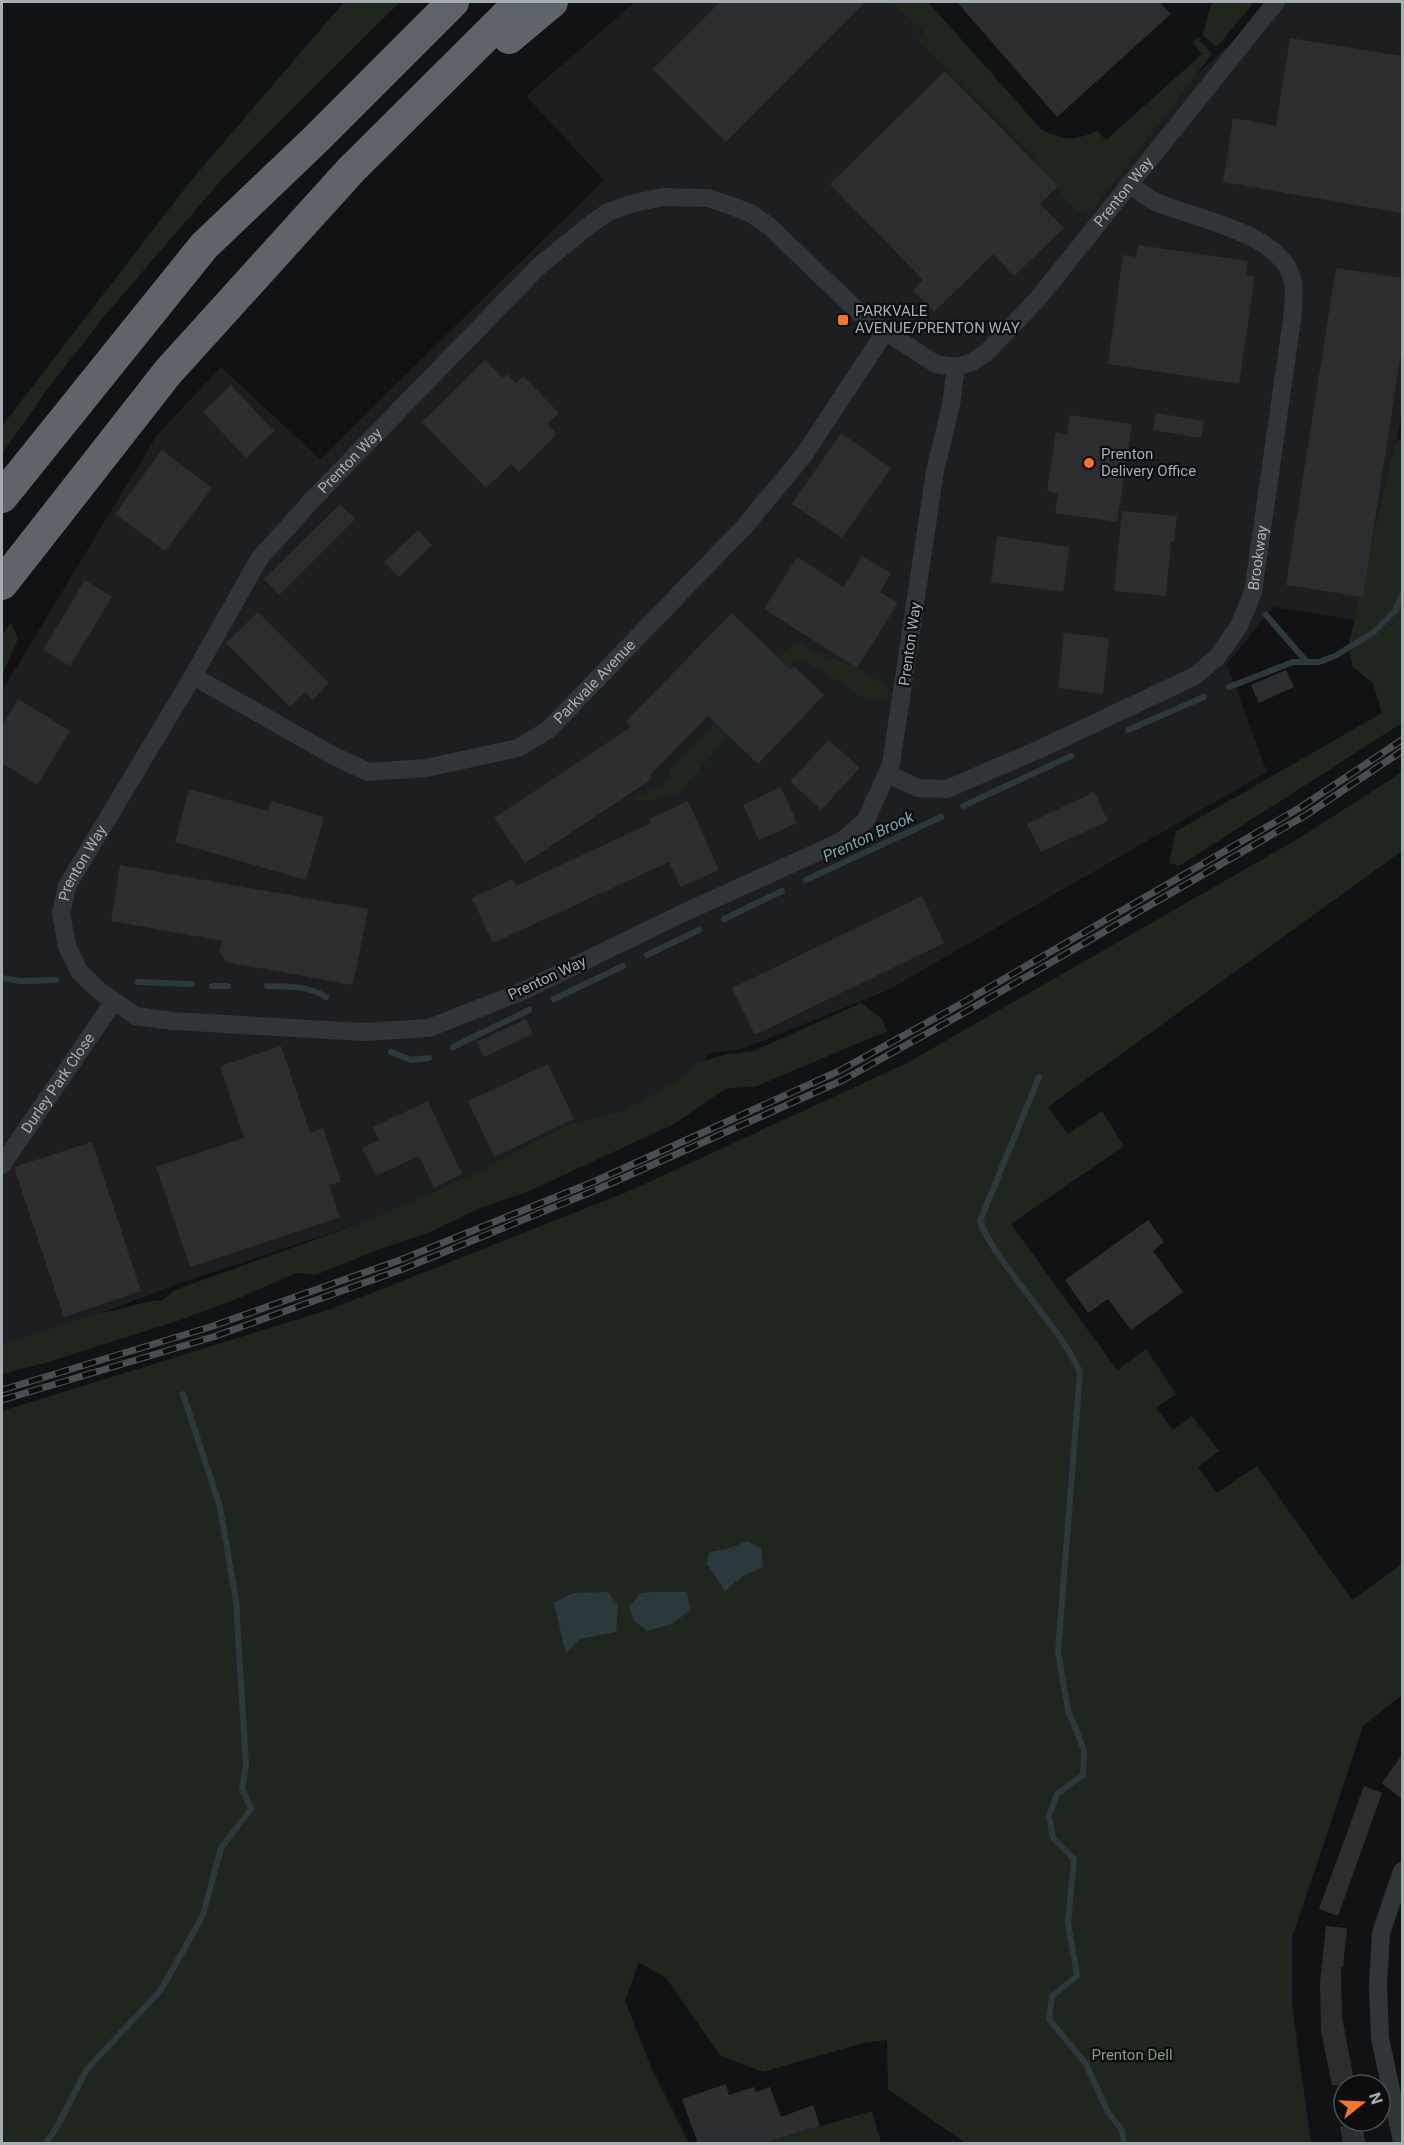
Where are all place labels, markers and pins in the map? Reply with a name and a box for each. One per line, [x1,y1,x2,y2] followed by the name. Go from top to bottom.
[855,302,1020,337] place label: PARKVALE AVENUE/PRENTON WAY
[836,313,850,327] marker: PARKVALE AVENUE/PRENTON WAY
[1101,445,1196,480] place label: Prenton Delivery Office
[1082,456,1096,470] marker: Prenton Delivery Office

